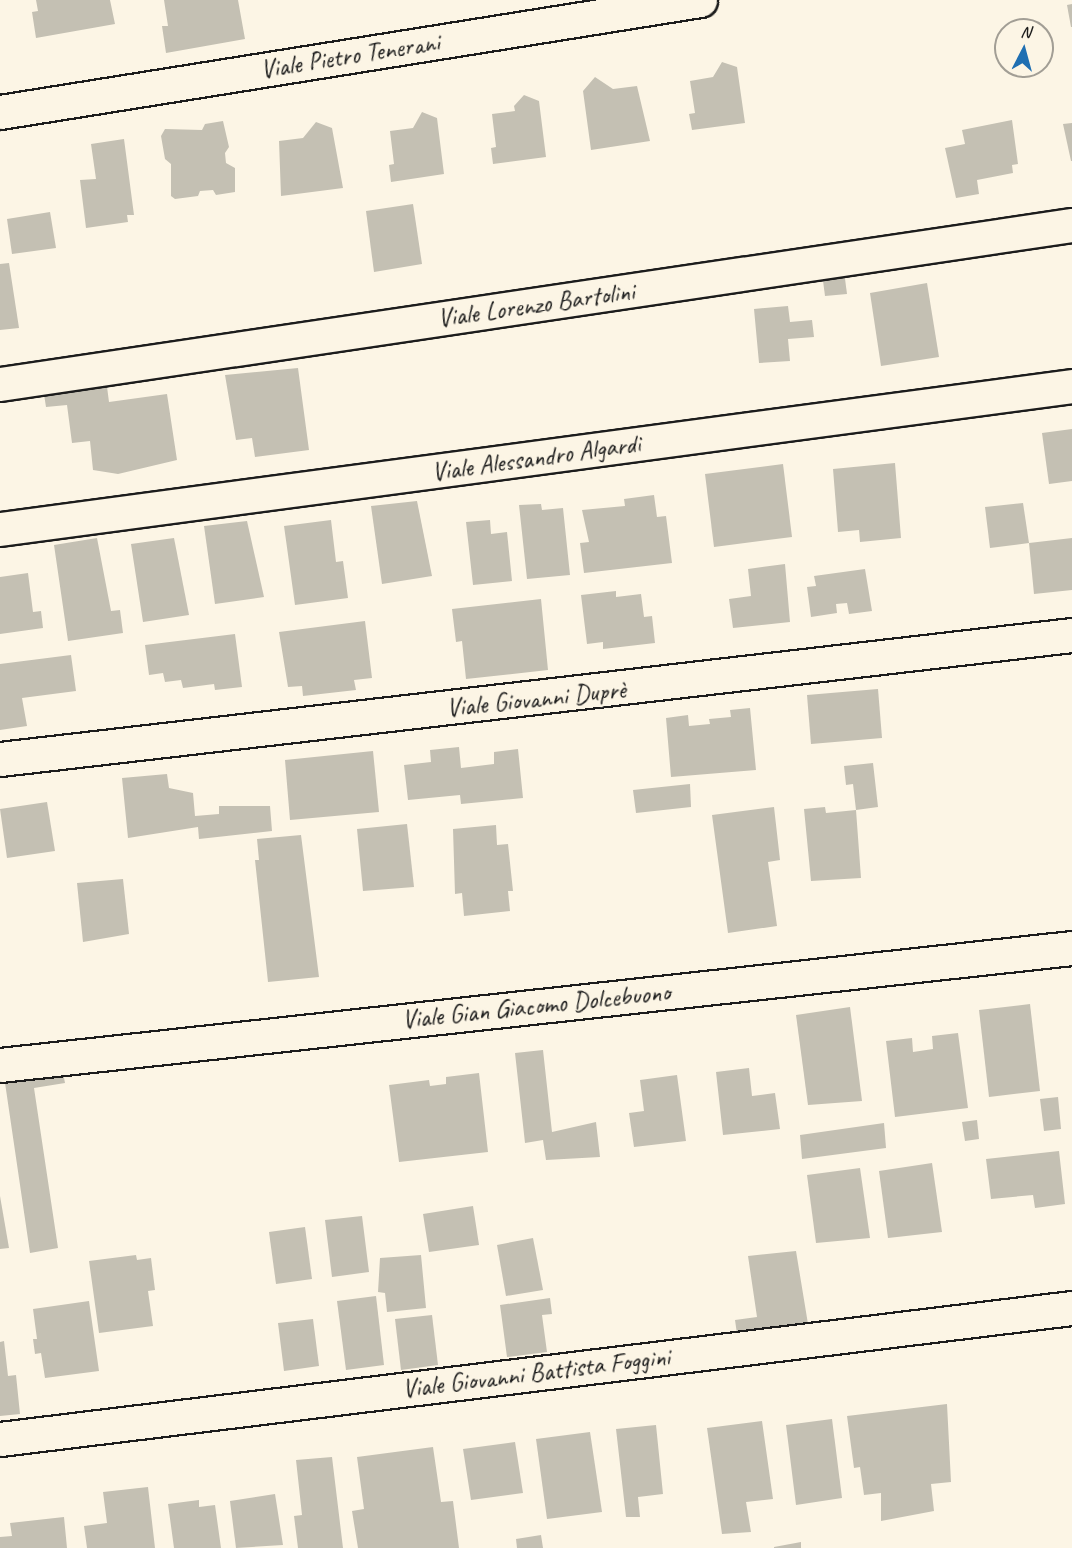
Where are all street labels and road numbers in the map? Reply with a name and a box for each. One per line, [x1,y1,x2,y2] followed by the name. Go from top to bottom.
[258,26,442,86] street label: Viale Pietro Tenerani
[436,276,636,334] street label: Viale Lorenzo Bartolini
[430,428,642,488] street label: Viale Alessandro Algardi
[445,674,627,724] street label: Viale Giovanni Duprè
[401,976,671,1036] street label: Viale Gian Giacomo Dolcebuono
[400,1341,672,1405] street label: Viale Giovanni Battista Foggini

